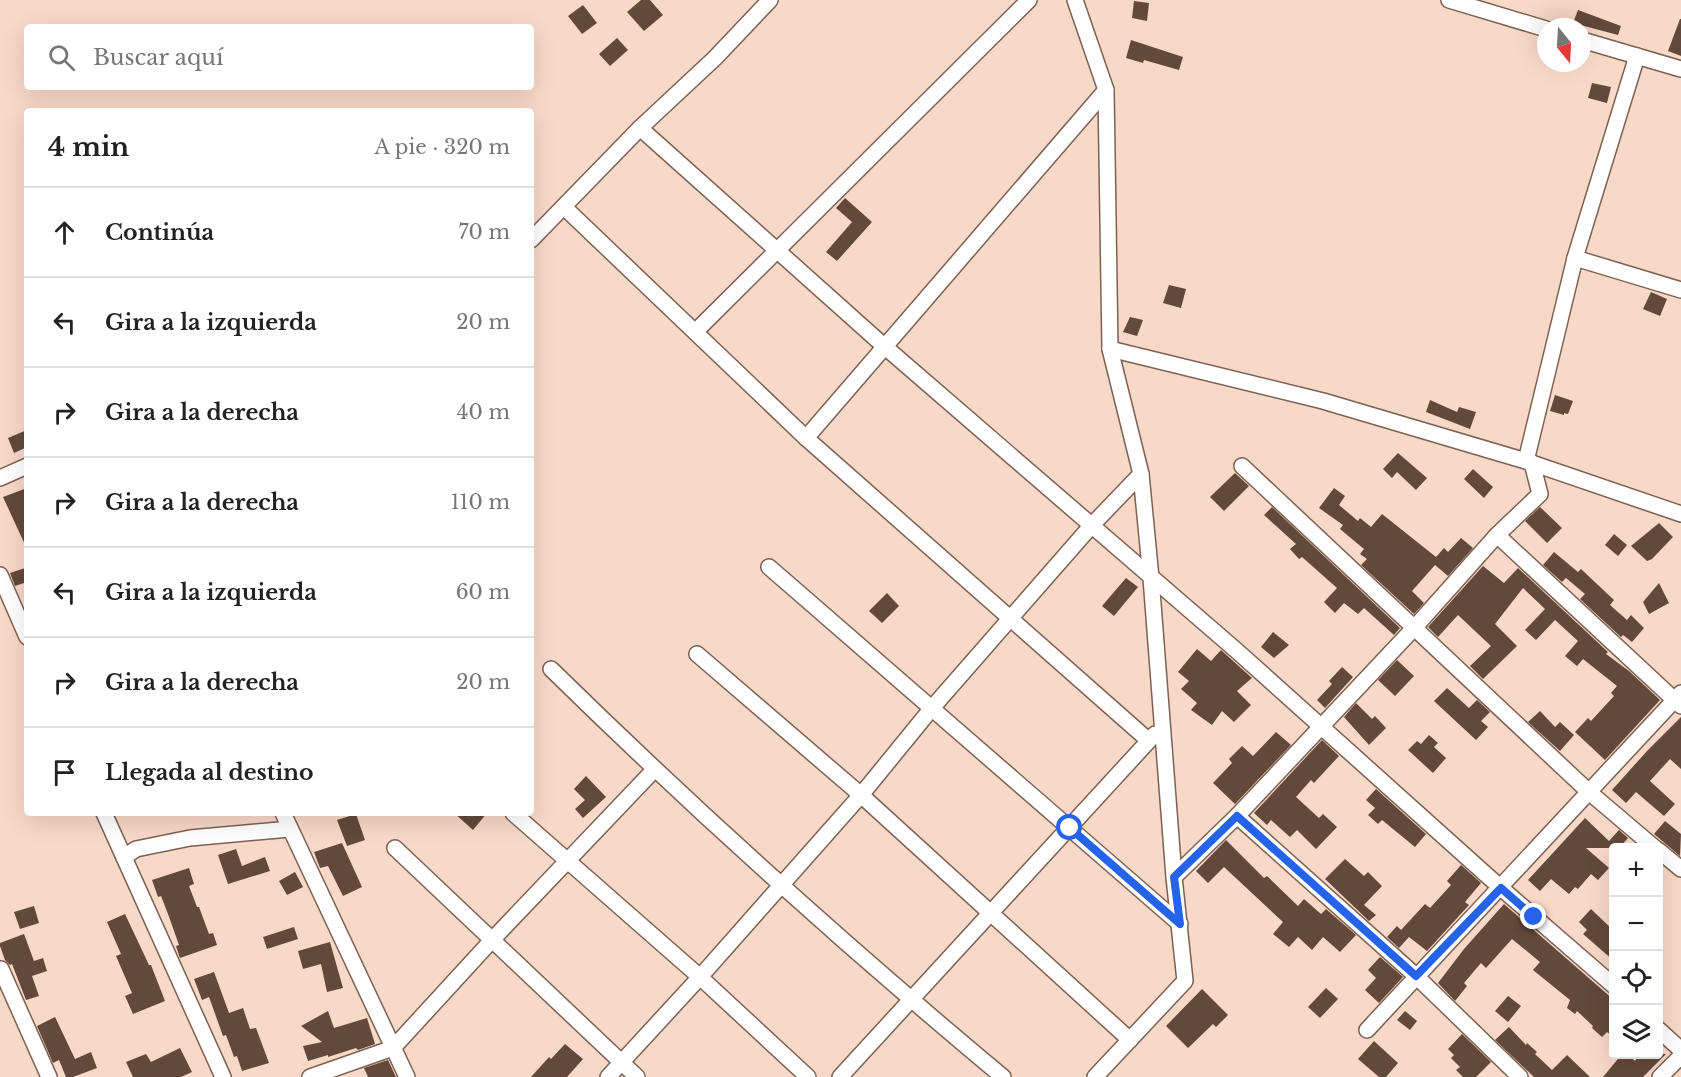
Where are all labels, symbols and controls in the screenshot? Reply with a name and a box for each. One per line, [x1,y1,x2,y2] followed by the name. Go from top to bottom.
[1537,18,1591,72] north arrow
[24,24,534,90] search box
[45,41,78,74] icon: search
[93,44,224,71] text: Buscar aquí
[48,131,129,163] text: 4 min
[374,135,510,159] text: A pie · 320 m
[48,216,81,249] icon: ahead
[105,219,214,246] text: Continúa
[458,220,510,244] text: 70 m
[48,306,81,339] icon: left
[105,309,317,336] text: Gira a la izquierda
[456,310,510,334] text: 20 m
[48,396,81,429] icon: right
[105,399,299,426] text: Gira a la derecha
[457,400,510,424] text: 40 m
[48,486,81,519] icon: right
[105,489,299,516] text: Gira a la derecha
[451,490,510,514] text: 110 m
[48,576,81,609] icon: left
[105,579,317,606] text: Gira a la izquierda
[456,580,510,604] text: 60 m
[48,666,81,699] icon: right
[105,669,299,696] text: Gira a la derecha
[456,670,510,694] text: 20 m
[48,756,81,789] icon: arrive
[105,759,314,786] text: Llegada al destino
[1056,814,1082,840] route start
[1609,843,1663,1059] map controls
[1609,843,1663,897] button: +
[1609,897,1663,951] button: −
[1520,903,1546,929] route end
[1609,951,1663,1005] button: locate
[1609,1005,1663,1059] button: layers

